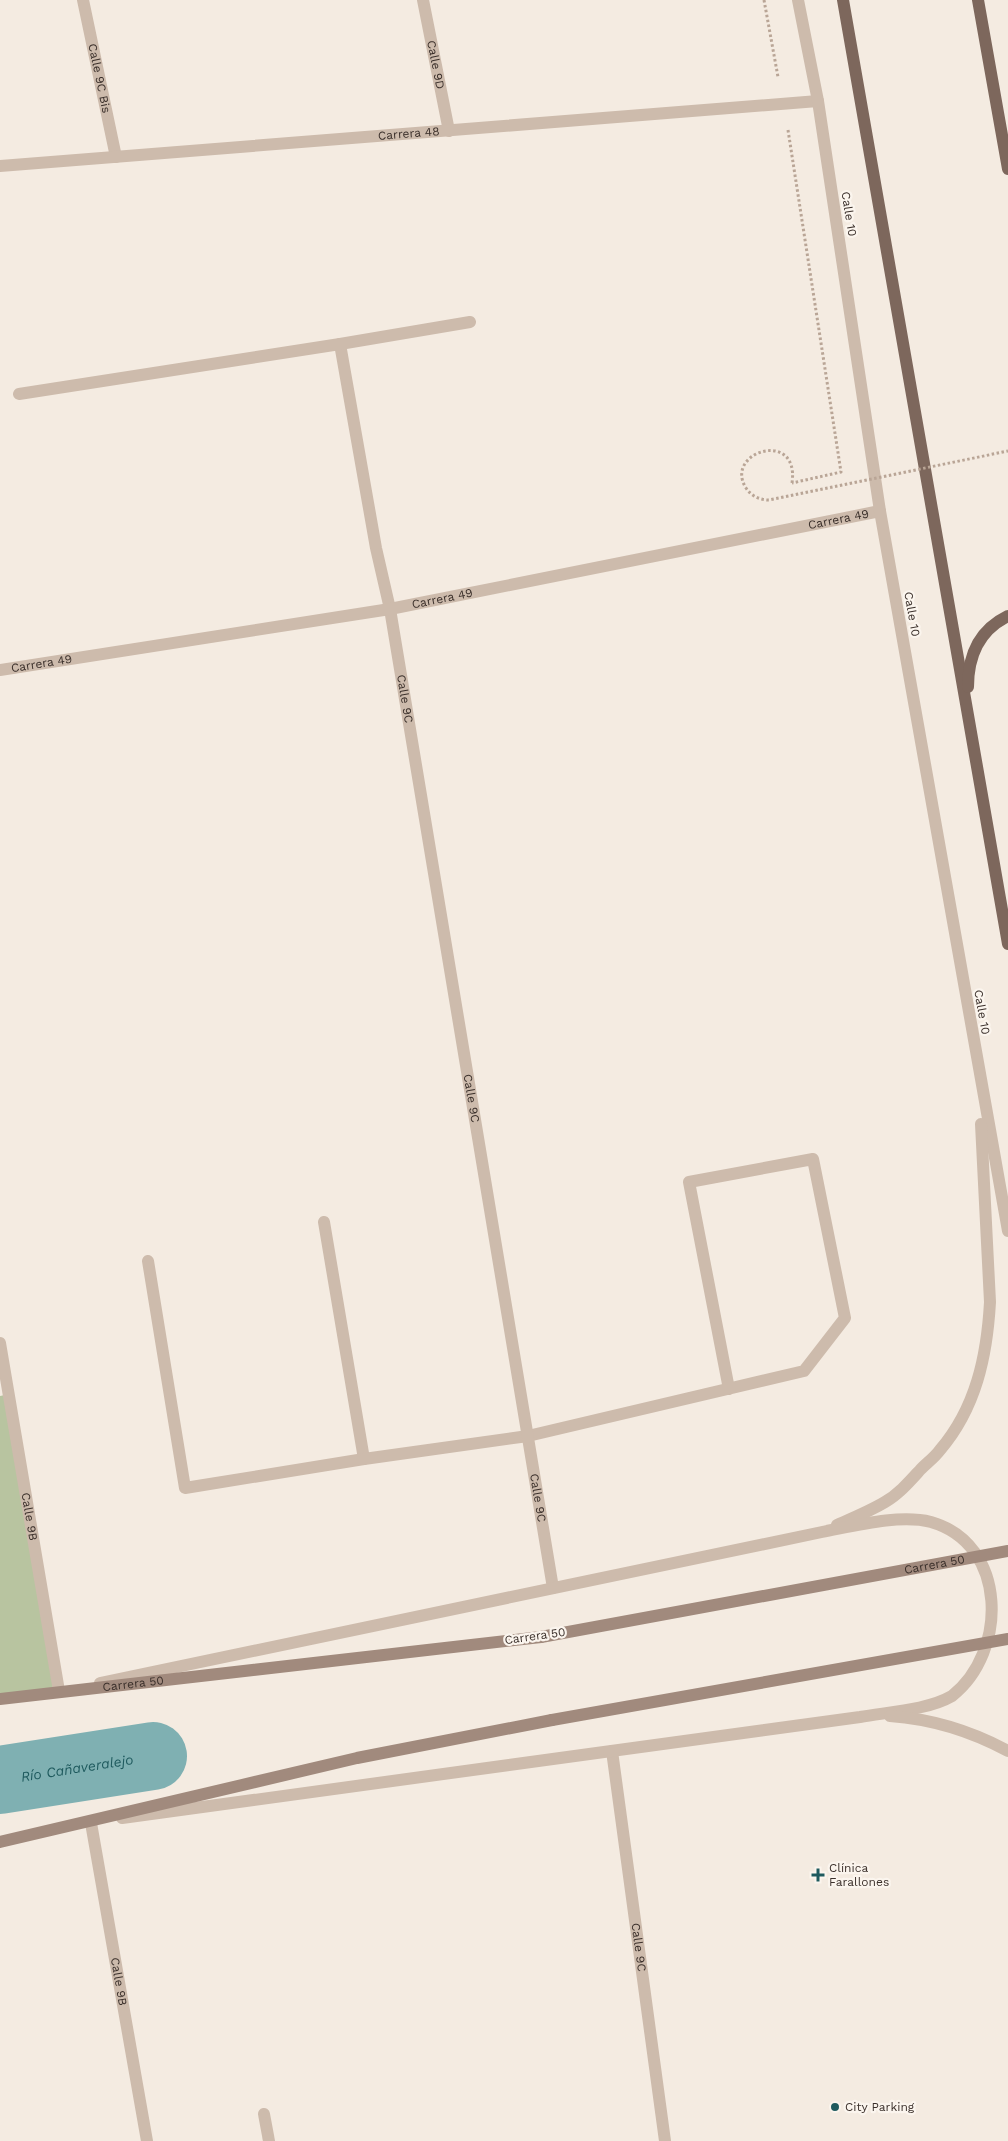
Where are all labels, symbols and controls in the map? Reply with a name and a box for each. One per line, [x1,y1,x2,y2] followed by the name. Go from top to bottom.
[424,39,448,90] street label: Calle 9D
[85,42,114,114] street label: Calle 9C Bis
[377,124,440,143] street label: Carrera 48
[839,191,859,237] street label: Calle 10
[807,506,870,532] street label: Carrera 49
[411,586,474,611] street label: Carrera 49
[901,590,923,638] street label: Calle 10
[10,652,73,675] street label: Carrera 49
[394,673,416,724] street label: Calle 9C
[971,988,993,1036] street label: Calle 10
[461,1073,482,1124] street label: Calle 9C
[527,1472,549,1523] street label: Calle 9C
[18,1491,40,1542] street label: Calle 9B
[903,1552,966,1577] street label: Carrera 50
[504,1625,566,1647] street label: Carrera 50
[102,1673,164,1694] street label: Carrera 50
[20,1751,134,1785] water label: Río Cañaveralejo
[829,1861,889,1889] place label: Clínica Farallones
[811,1868,825,1882] marker: Clínica Farallones
[628,1922,649,1972] street label: Calle 9C
[108,1956,130,2007] street label: Calle 9B
[845,2100,915,2114] place label: City Parking
[829,2101,841,2113] marker: City Parking

